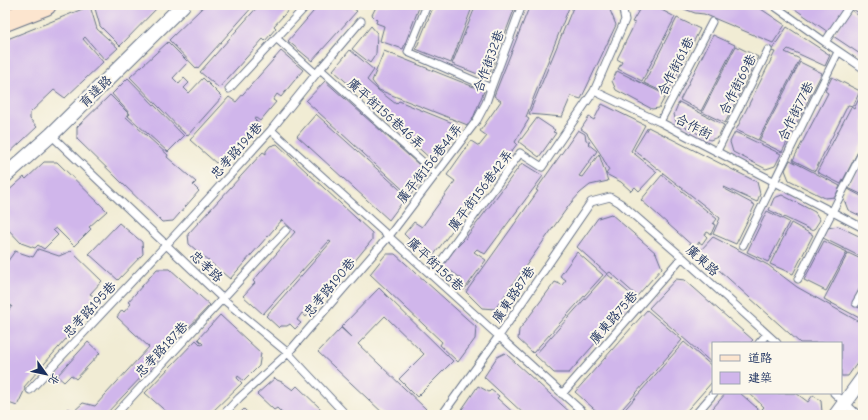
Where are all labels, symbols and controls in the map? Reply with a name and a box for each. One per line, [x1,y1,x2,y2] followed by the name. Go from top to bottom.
[470,28,507,94] street label: 合作街32巷
[654,34,697,98] street label: 合作街61巷
[716,51,759,117] street label: 合作街69巷
[76,72,115,110] street label: 育達路
[344,75,427,152] street label: 廣平街156巷46弄
[775,79,816,143] street label: 合作街77巷
[673,111,715,142] street label: 合作街
[207,119,265,181] street label: 忠孝路194巷
[394,121,465,206] street label: 廣平街156巷44弄
[445,147,516,234] street label: 廣平街156巷42弄
[404,235,467,294] street label: 廣平街156巷
[683,242,722,279] street label: 廣東路
[187,248,226,285] street label: 忠孝路
[301,255,358,320] street label: 忠孝路190巷
[489,263,538,325] street label: 廣東路87巷
[60,278,119,340] street label: 忠孝路195巷
[586,288,640,347] street label: 廣東路75巷
[132,319,191,380] street label: 忠孝路187巷
[712,342,842,394] legend
[748,351,772,365] text: 道路
[26,354,66,394] north arrow
[46,371,62,387] text: 北
[748,371,772,385] text: 建築

